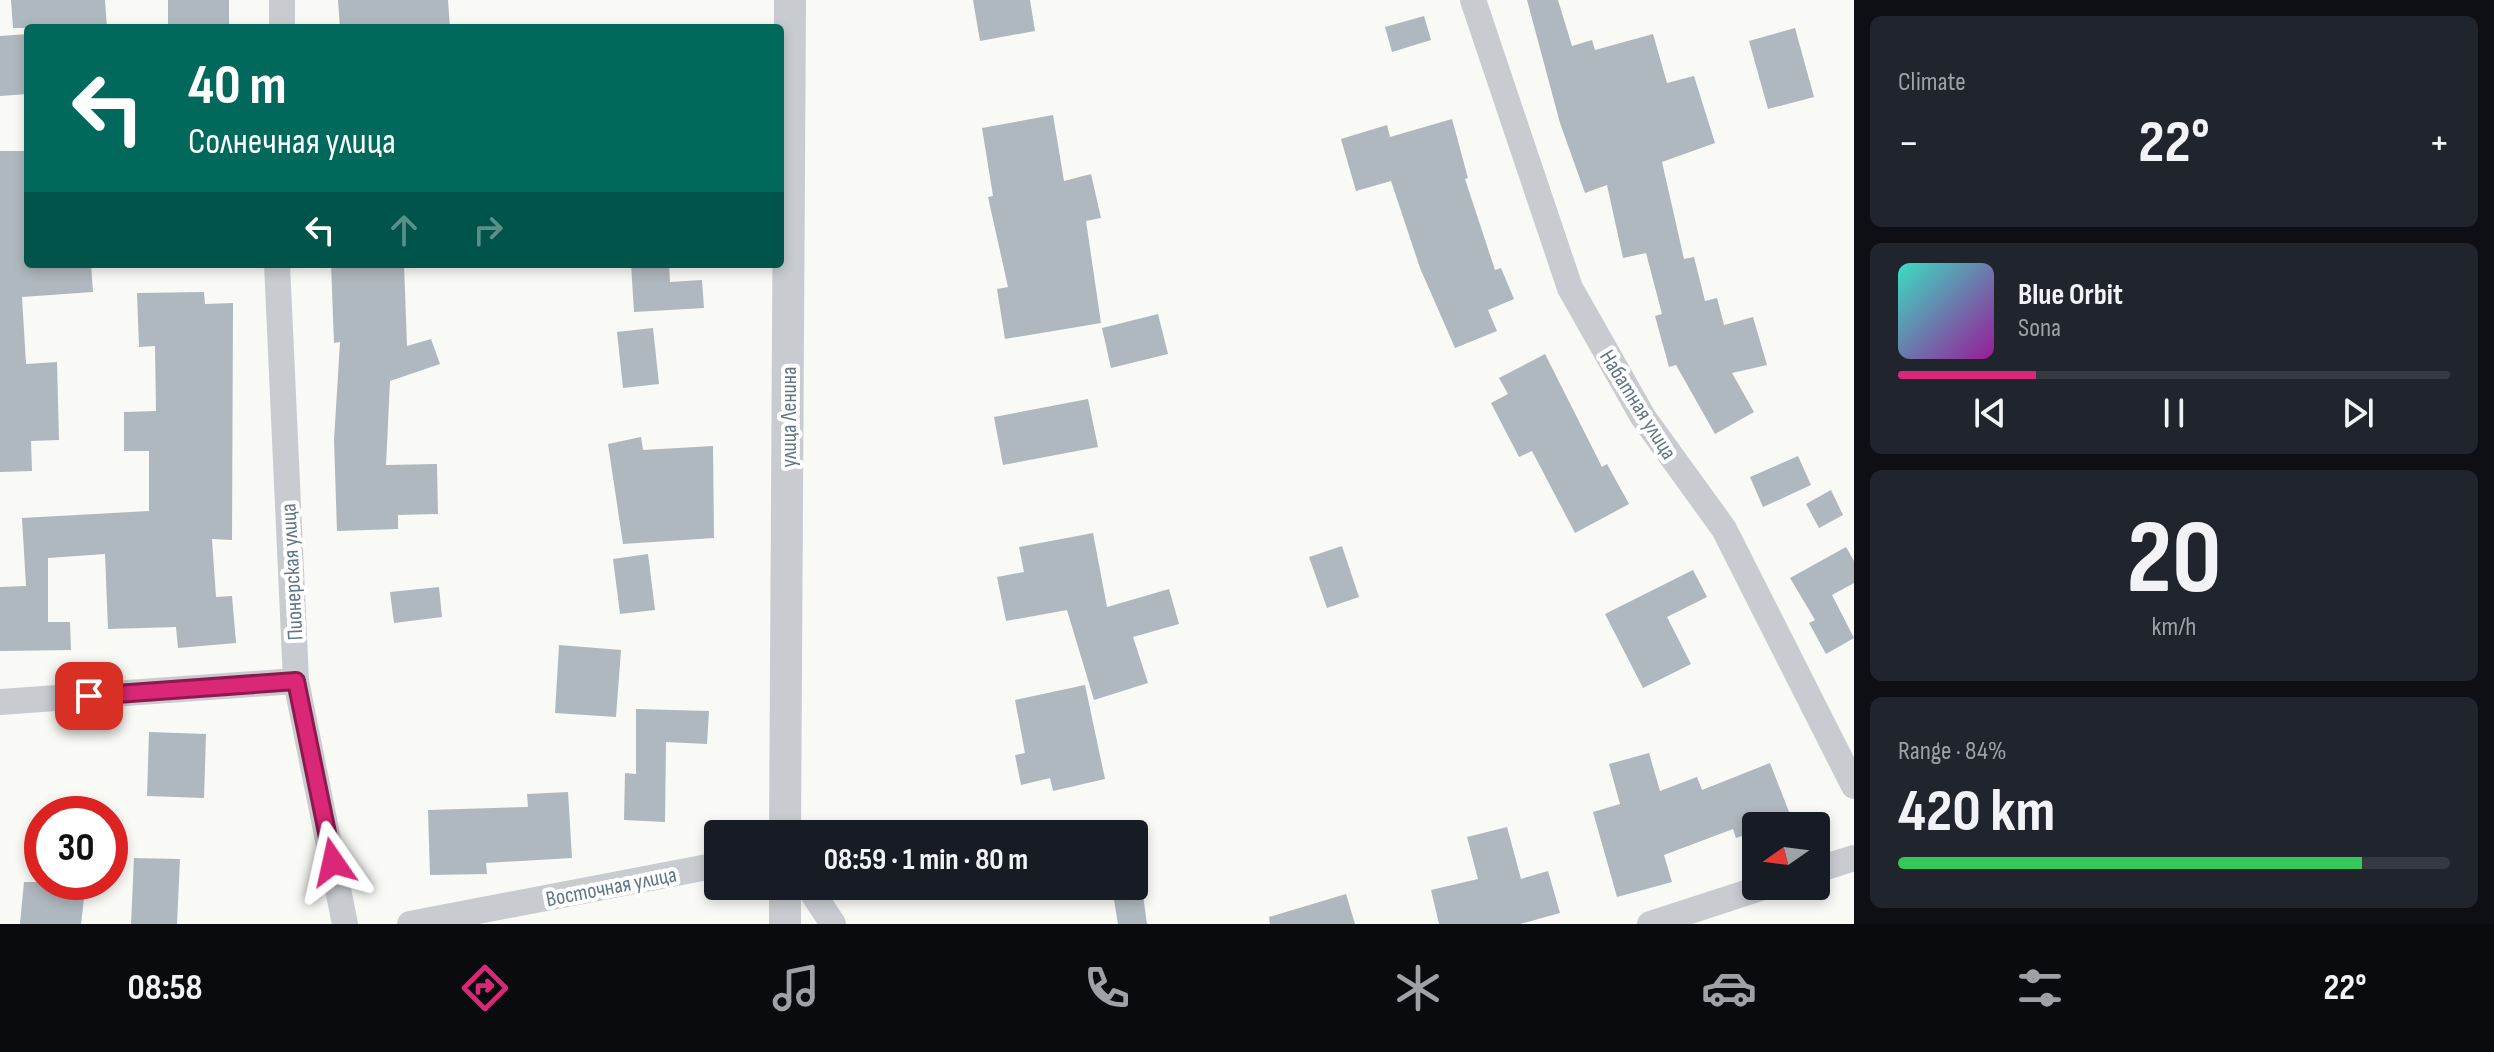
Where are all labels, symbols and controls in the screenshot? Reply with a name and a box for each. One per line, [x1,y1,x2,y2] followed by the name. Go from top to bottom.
[188,53,287,120] text: 40 m
[56,56,160,160] icon: left
[1898,67,1966,98] text: Climate
[2138,107,2210,179] text: 22°
[1898,117,1920,170] text: −
[2428,117,2450,170] text: +
[188,121,396,164] text: Солнечная улица
[298,208,342,252] icon: left
[382,208,426,252] icon: ahead
[466,208,510,252] icon: right
[2018,277,2123,313] text: Blue Orbit
[2018,313,2061,344] text: Sona
[1593,345,1682,465] street label: Набатная улица
[776,367,803,467] street label: улица Ленина
[1968,391,2012,435] icon: previous
[2152,391,2196,435] icon: pause
[2336,391,2380,435] icon: next
[2126,497,2222,622] text: 20
[275,503,310,641] street label: Пионерская улица
[2152,612,2196,643] text: km/h
[55,662,123,730] pin
[67,674,111,718] icon: arrive
[1898,736,2007,767] text: Range · 84%
[1898,776,2055,848] text: 420 km
[24,796,128,900] speed limit sign: 30
[1742,812,1830,900] north arrow
[1742,812,1830,900] map controls
[291,820,375,904] position arrow
[824,842,1028,878] text: 08:59 · 1 min · 80 m
[544,862,679,913] street label: Восточная улица
[457,960,513,1016] icon: directions
[768,960,824,1016] icon: music
[1079,960,1135,1016] icon: phone
[1390,960,1446,1016] icon: climate
[1701,960,1757,1016] icon: car
[2012,960,2068,1016] icon: filters
[128,967,202,1010] text: 08:58
[2323,967,2366,1010] text: 22°

